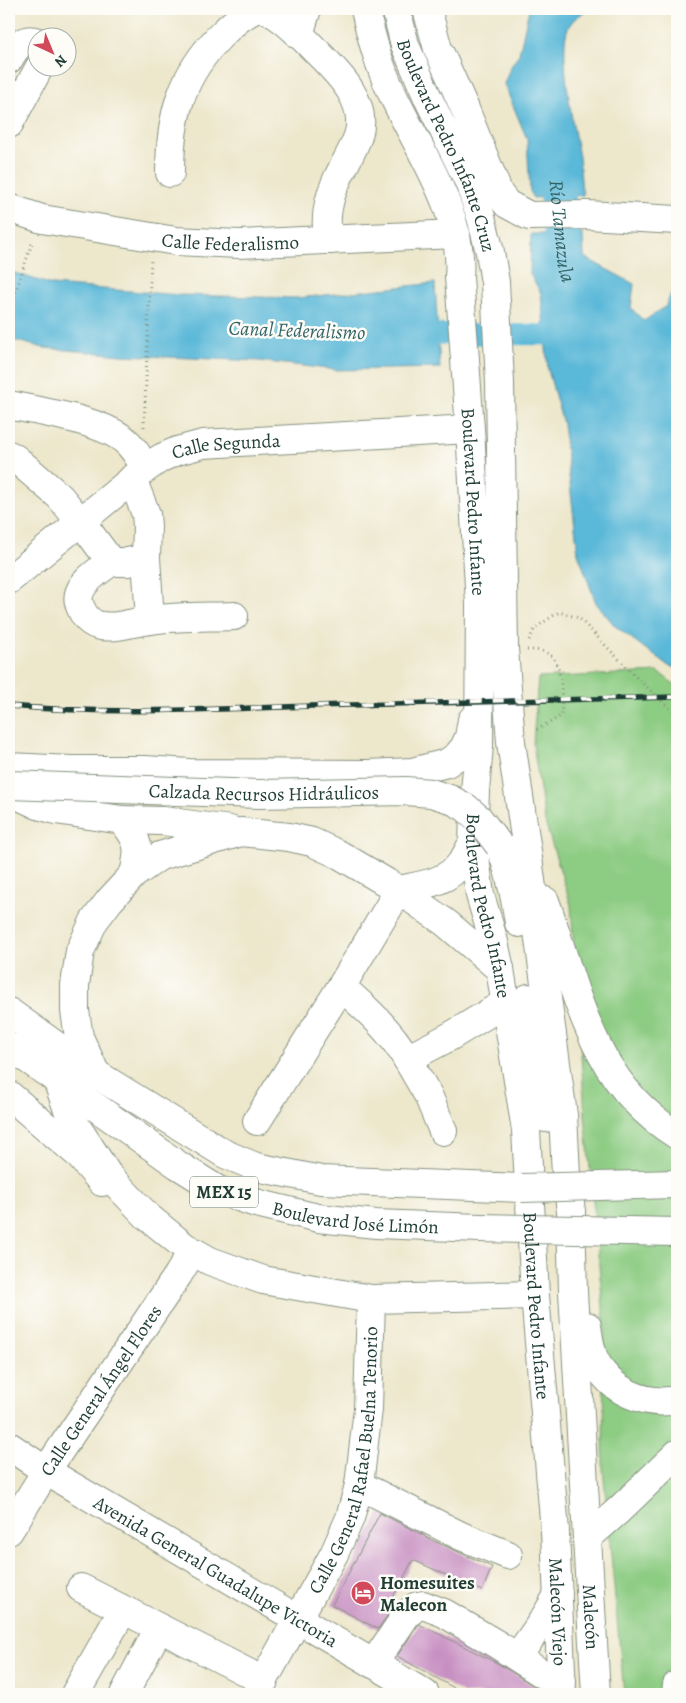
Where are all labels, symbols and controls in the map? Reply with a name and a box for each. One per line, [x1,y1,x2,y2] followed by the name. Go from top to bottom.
[28,28,78,78] north arrow
[390,36,501,255] street label: Boulevard Pedro Infante Cruz
[50,51,71,71] text: N
[542,179,582,286] water label: Río Tamazula
[160,227,300,258] street label: Calle Federalismo
[228,315,366,346] water label: Canal Federalismo
[455,407,491,596] street label: Boulevard Pedro Infante
[169,428,281,466] street label: Calle Segunda
[148,778,379,808] street label: Calzada Recursos Hidráulicos
[459,813,516,1000] street label: Boulevard Pedro Infante
[190,1176,258,1208] road number: MEX 15
[269,1195,439,1240] street label: Boulevard José Limón
[516,1211,556,1401] street label: Boulevard Pedro Infante
[34,1300,168,1481] street label: Calle General Ángel Flores
[302,1326,384,1599] street label: Calle General Rafael Buelna Tenorio
[88,1489,343,1654] street label: Avenida General Guadalupe Victoria
[542,1557,573,1667] street label: Malecón Viejo
[380,1570,475,1618] place label: Homesuites Malecon
[350,1580,376,1606] hotel icon: Homesuites Malecon
[576,1583,605,1650] street label: Malecón

